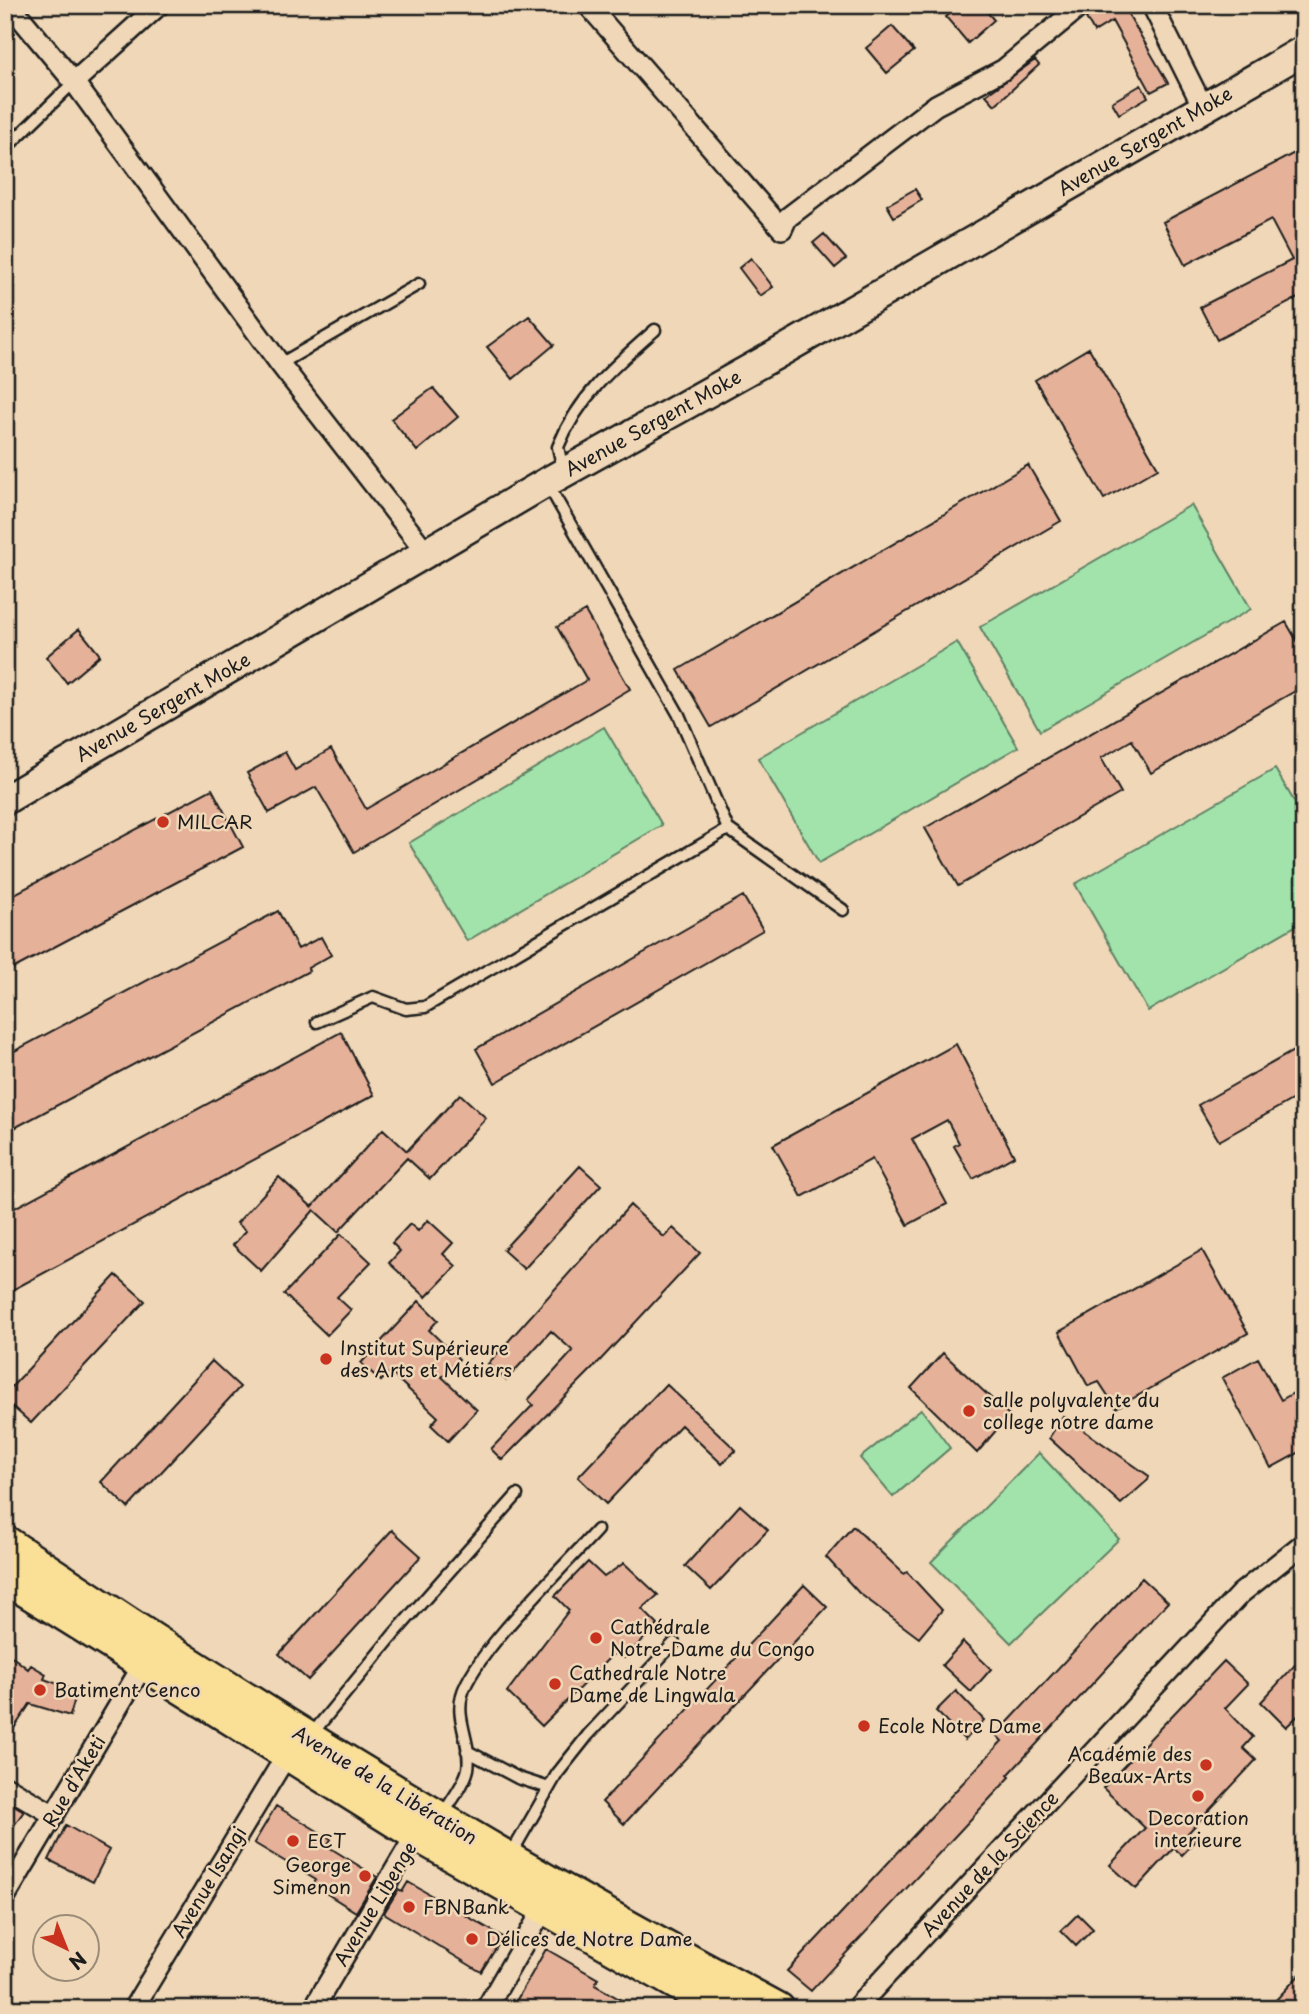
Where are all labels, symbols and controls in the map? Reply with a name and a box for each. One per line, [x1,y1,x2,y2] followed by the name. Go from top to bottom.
[1052,79,1237,202] street label: Avenue Sergent Moke
[559,362,746,482] street label: Avenue Sergent Moke
[70,645,255,768] street label: Avenue Sergent Moke
[177,807,253,835] place label: MILCAR
[155,814,171,830] marker: MILCAR
[340,1333,512,1383] place label: Institut Supérieure des Arts et Métiers
[318,1351,334,1367] marker: Institut Supérieure des Arts et Métiers
[983,1385,1160,1435] place label: salle polyvalente du college notre dame
[961,1403,977,1419] marker: salle polyvalente du college notre dame
[610,1612,815,1662] place label: Cathédrale Notre-Dame du Congo
[588,1630,604,1646] marker: Cathédrale Notre-Dame du Congo
[569,1658,736,1708] place label: Cathedrale Notre Dame de Lingwala
[54,1675,201,1703] place label: Batiment Cenco
[547,1676,563,1692] marker: Cathedrale Notre Dame de Lingwala
[32,1682,48,1698] marker: Batiment Cenco
[878,1711,1042,1739] place label: Ecole Notre Dame
[288,1718,483,1850] street label: Avenue de la Libération
[856,1718,872,1734] marker: Ecole Notre Dame
[35,1729,112,1832] street label: Rue d'Aketi
[1068,1739,1192,1789] place label: Académie des Beaux-Arts
[1198,1757,1214,1773] marker: Académie des Beaux-Arts
[914,1784,1064,1942] street label: Avenue de la Science
[1190,1788,1206,1804] marker: Decoration interieure
[1147,1803,1249,1853] place label: Decoration interieure
[164,1821,252,1942] street label: Avenue Isangi
[307,1826,346,1854] place label: ECT
[285,1833,301,1849] marker: ECT
[326,1836,422,1971] street label: Avenue Libenge
[272,1850,351,1900] place label: George Simenon
[357,1868,373,1884] marker: George Simenon
[423,1892,510,1920] place label: FBNBank
[401,1899,417,1915] marker: FBNBank
[32,1912,102,1982] north arrow
[486,1924,693,1952] place label: Délices de Notre Dame
[464,1931,480,1947] marker: Délices de Notre Dame
[63,1946,93,1977] text: N

